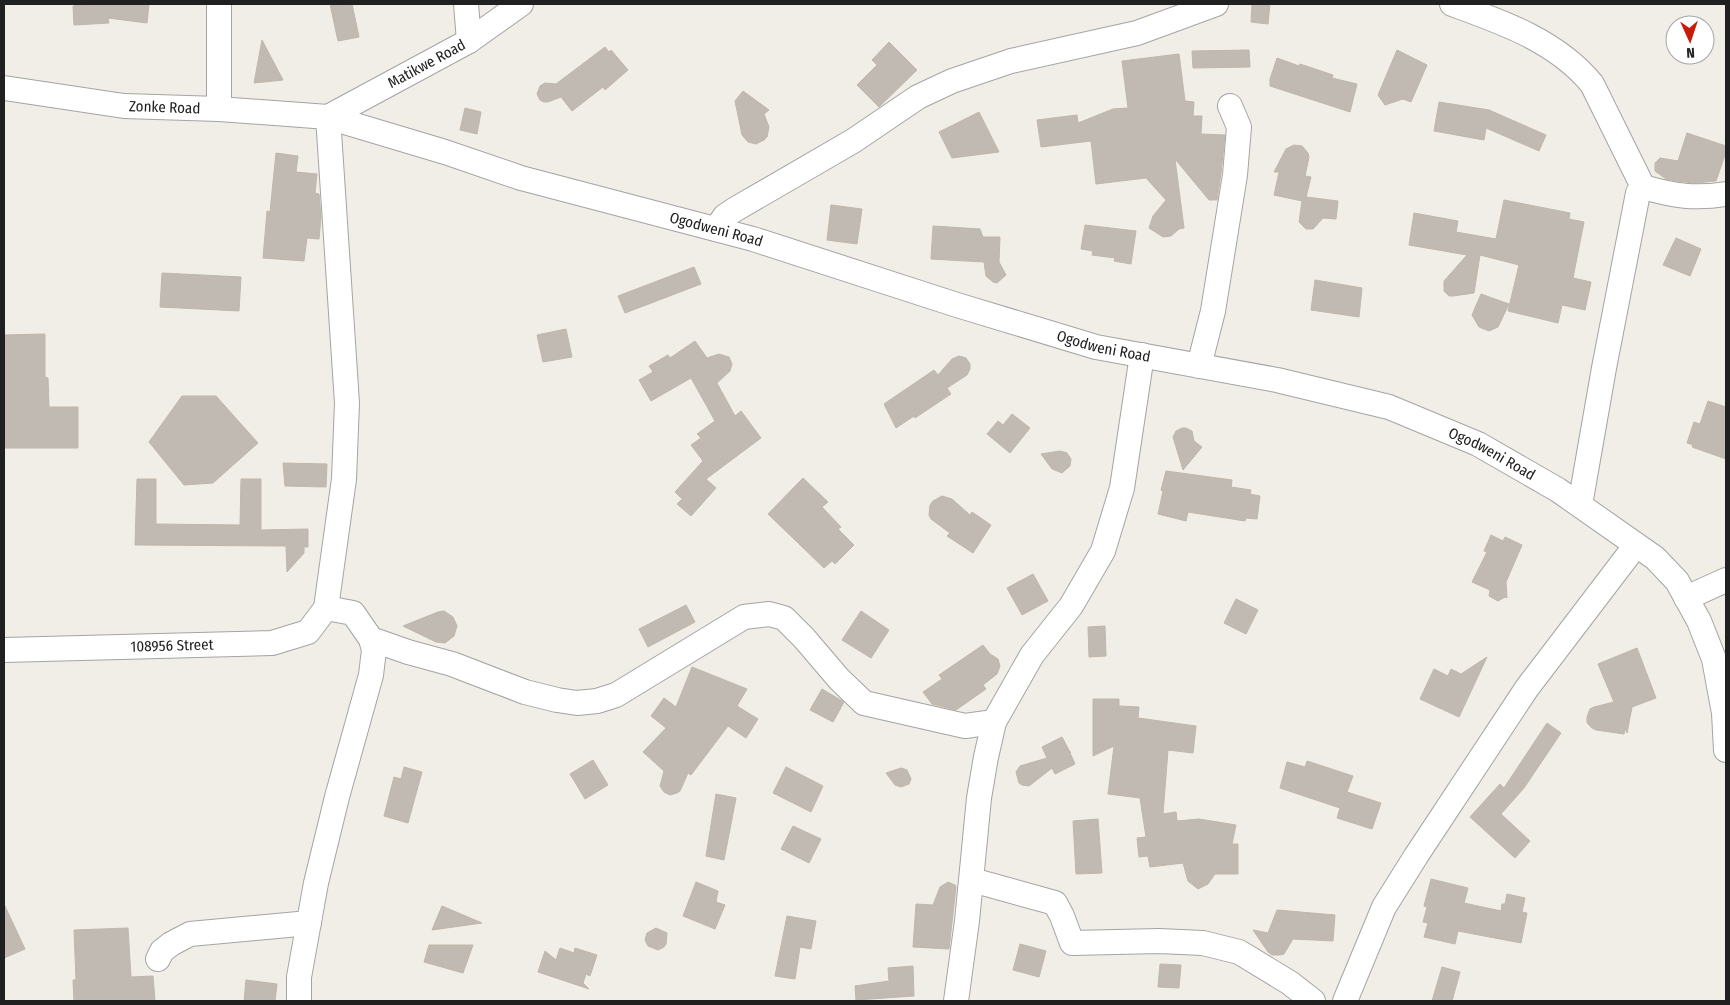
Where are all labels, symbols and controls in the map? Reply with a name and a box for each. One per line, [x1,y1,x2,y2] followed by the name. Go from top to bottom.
[1665,15,1715,65] north arrow
[385,36,469,92] street label: Matikwe Road
[1686,44,1695,61] text: N
[129,97,201,117] street label: Zonke Road
[668,208,765,251] street label: Ogodweni Road
[1055,327,1152,366] street label: Ogodweni Road
[1446,424,1539,484] street label: Ogodweni Road
[130,636,214,656] street label: 108956 Street

